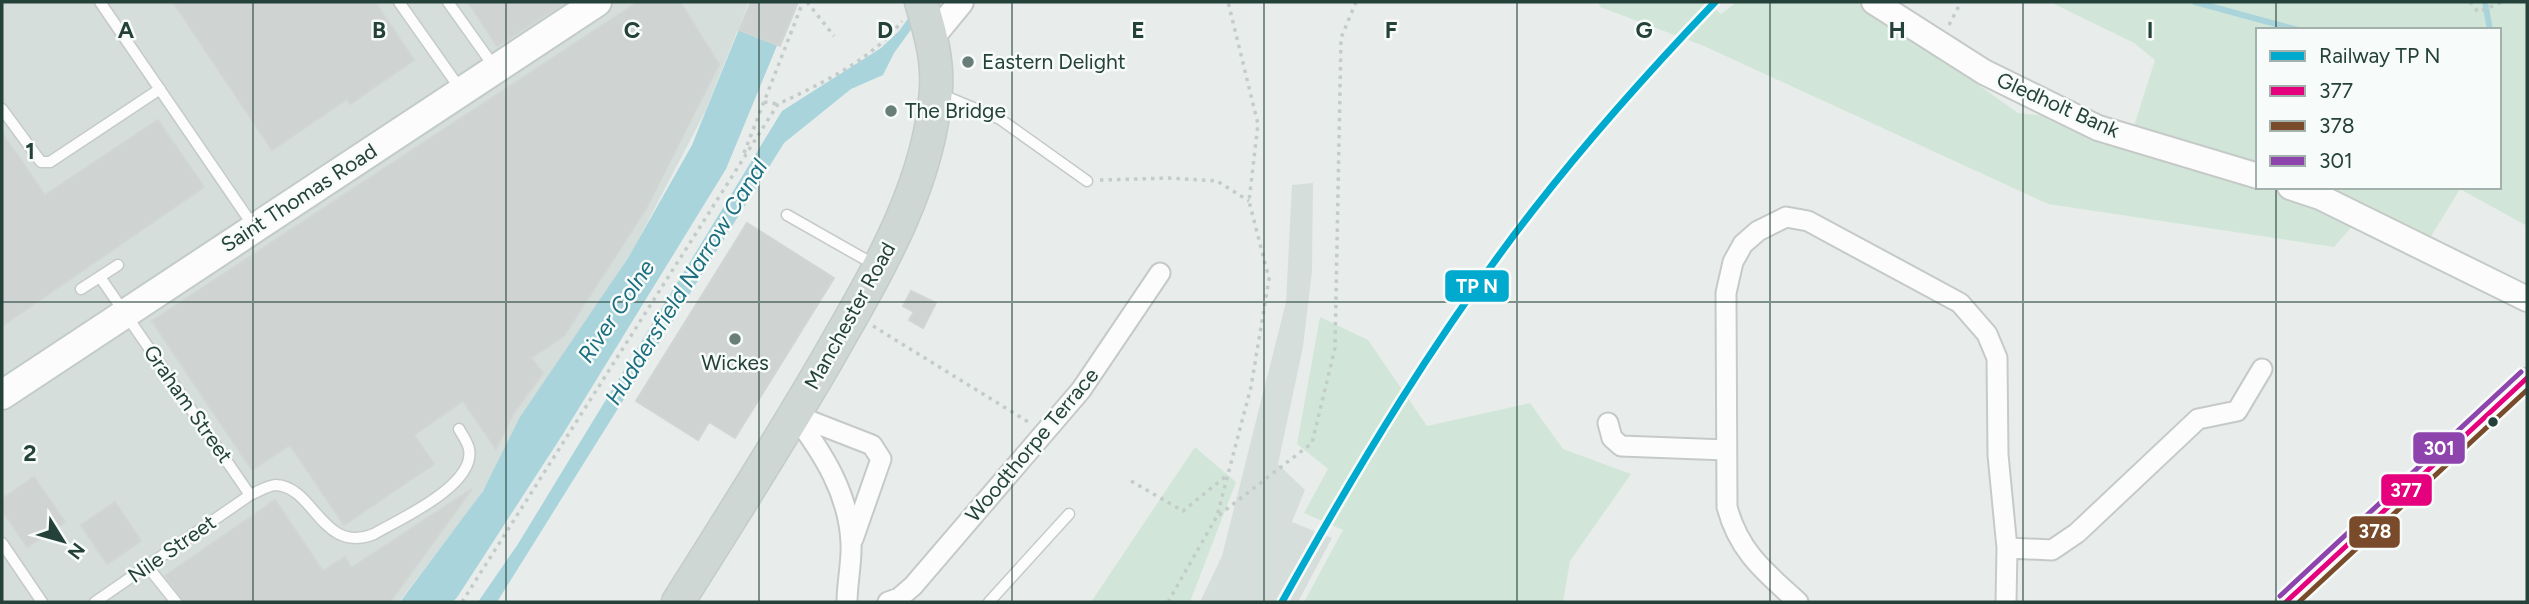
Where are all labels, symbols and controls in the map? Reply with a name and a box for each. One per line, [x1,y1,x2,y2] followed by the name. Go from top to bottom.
[118,16,135,44] text: A
[372,16,386,44] text: B
[624,16,641,44] text: C
[877,16,893,44] text: D
[1131,16,1145,44] text: E
[1385,16,1398,44] text: F
[1635,16,1653,44] text: G
[1888,16,1906,44] text: H
[2147,16,2153,44] text: I
[2256,28,2501,189] legend
[2319,43,2441,68] text: Railway TP N
[982,49,1126,74] place label: Eastern Delight
[960,54,976,70] marker: Eastern Delight
[1993,66,2124,143] street label: Gledholt Bank
[2319,78,2353,103] text: 377
[905,98,1006,123] place label: The Bridge
[883,103,899,119] marker: The Bridge
[2319,113,2355,138] text: 378
[25,137,35,165] text: 1
[216,138,381,257] street label: Saint Thomas Road
[2319,148,2353,173] text: 301
[599,153,774,410] water label: Huddersfield Narrow Canal
[799,238,900,394] street label: Manchester Road
[571,254,661,368] water label: River Colne
[1444,269,1510,303] line badge: TP N
[1456,275,1498,298] text: TP N
[727,331,743,347] marker: Wickes
[139,340,238,467] street label: Graham Street
[701,350,769,375] place label: Wickes
[960,363,1103,527] street label: Woodthorpe Terrace
[2486,415,2500,429] unlabelled marker
[2412,431,2466,465] line badge: 301
[2424,437,2454,460] text: 301
[23,439,37,467] text: 2
[2380,473,2433,507] line badge: 377
[2390,479,2422,502] text: 377
[28,506,98,576] north arrow
[123,509,220,588] street label: Nile Street
[2348,515,2401,549] line badge: 378
[2359,520,2391,543] text: 378
[63,538,90,564] text: N

